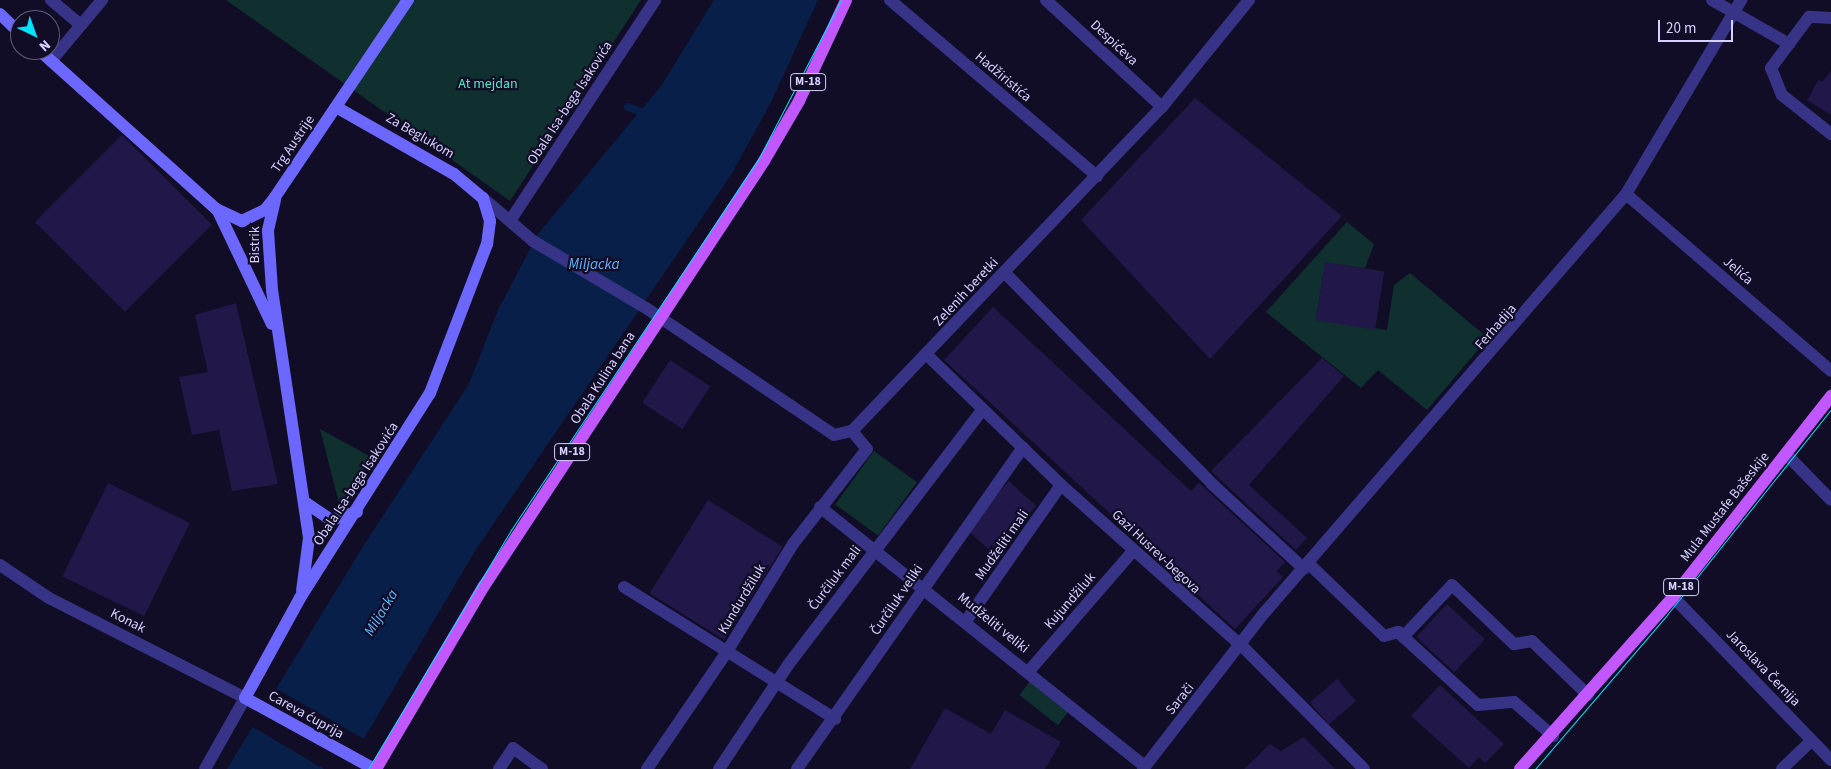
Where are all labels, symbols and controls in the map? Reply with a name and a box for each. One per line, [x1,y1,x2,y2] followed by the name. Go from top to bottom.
[10,10,60,60] north arrow
[1661,10,1736,42] scale bar
[1087,17,1141,69] street label: Despićeva
[1666,18,1696,39] text: 20 m
[34,35,55,56] text: N
[524,38,616,168] street label: Obala Isa-bega Isakovića
[971,48,1035,106] street label: Hadžiristića
[789,72,827,91] road number: M-18
[458,76,518,92] park label: At mejdan
[383,110,457,162] street label: Za Beglukom
[268,112,318,176] street label: Trg Austrije
[247,226,263,264] street label: Bistrik
[930,254,1002,330] street label: Zelenih beretki
[1720,254,1756,288] street label: Jelića
[569,256,619,274] water label: Miljacka
[1472,301,1520,353] street label: Ferhadija
[567,329,639,427] street label: Obala Kulina bana
[310,419,402,549] street label: Obala Isa-bega Isakovića
[553,442,591,462] road number: M-18
[1677,449,1773,565] street label: Mula Mustafe Bašeskije
[972,507,1032,583] street label: Mudželiti mali
[1108,507,1204,597] street label: Gazi Husrev-begova
[805,542,865,614] street label: Čurčiluk mali
[715,561,769,637] street label: Kundurdžiluk
[867,561,927,639] street label: Čurčiluk veliki
[1041,569,1099,633] street label: Kujundžiluk
[1662,578,1700,596] road number: M-18
[360,587,402,639] water label: Miljacka
[954,589,1032,657] street label: Mudželiti veliki
[108,605,148,637] street label: Konak
[1722,626,1804,710] street label: Jaroslava Černija
[1162,680,1198,718] street label: Sarači
[265,687,347,743] street label: Careva ćuprija

